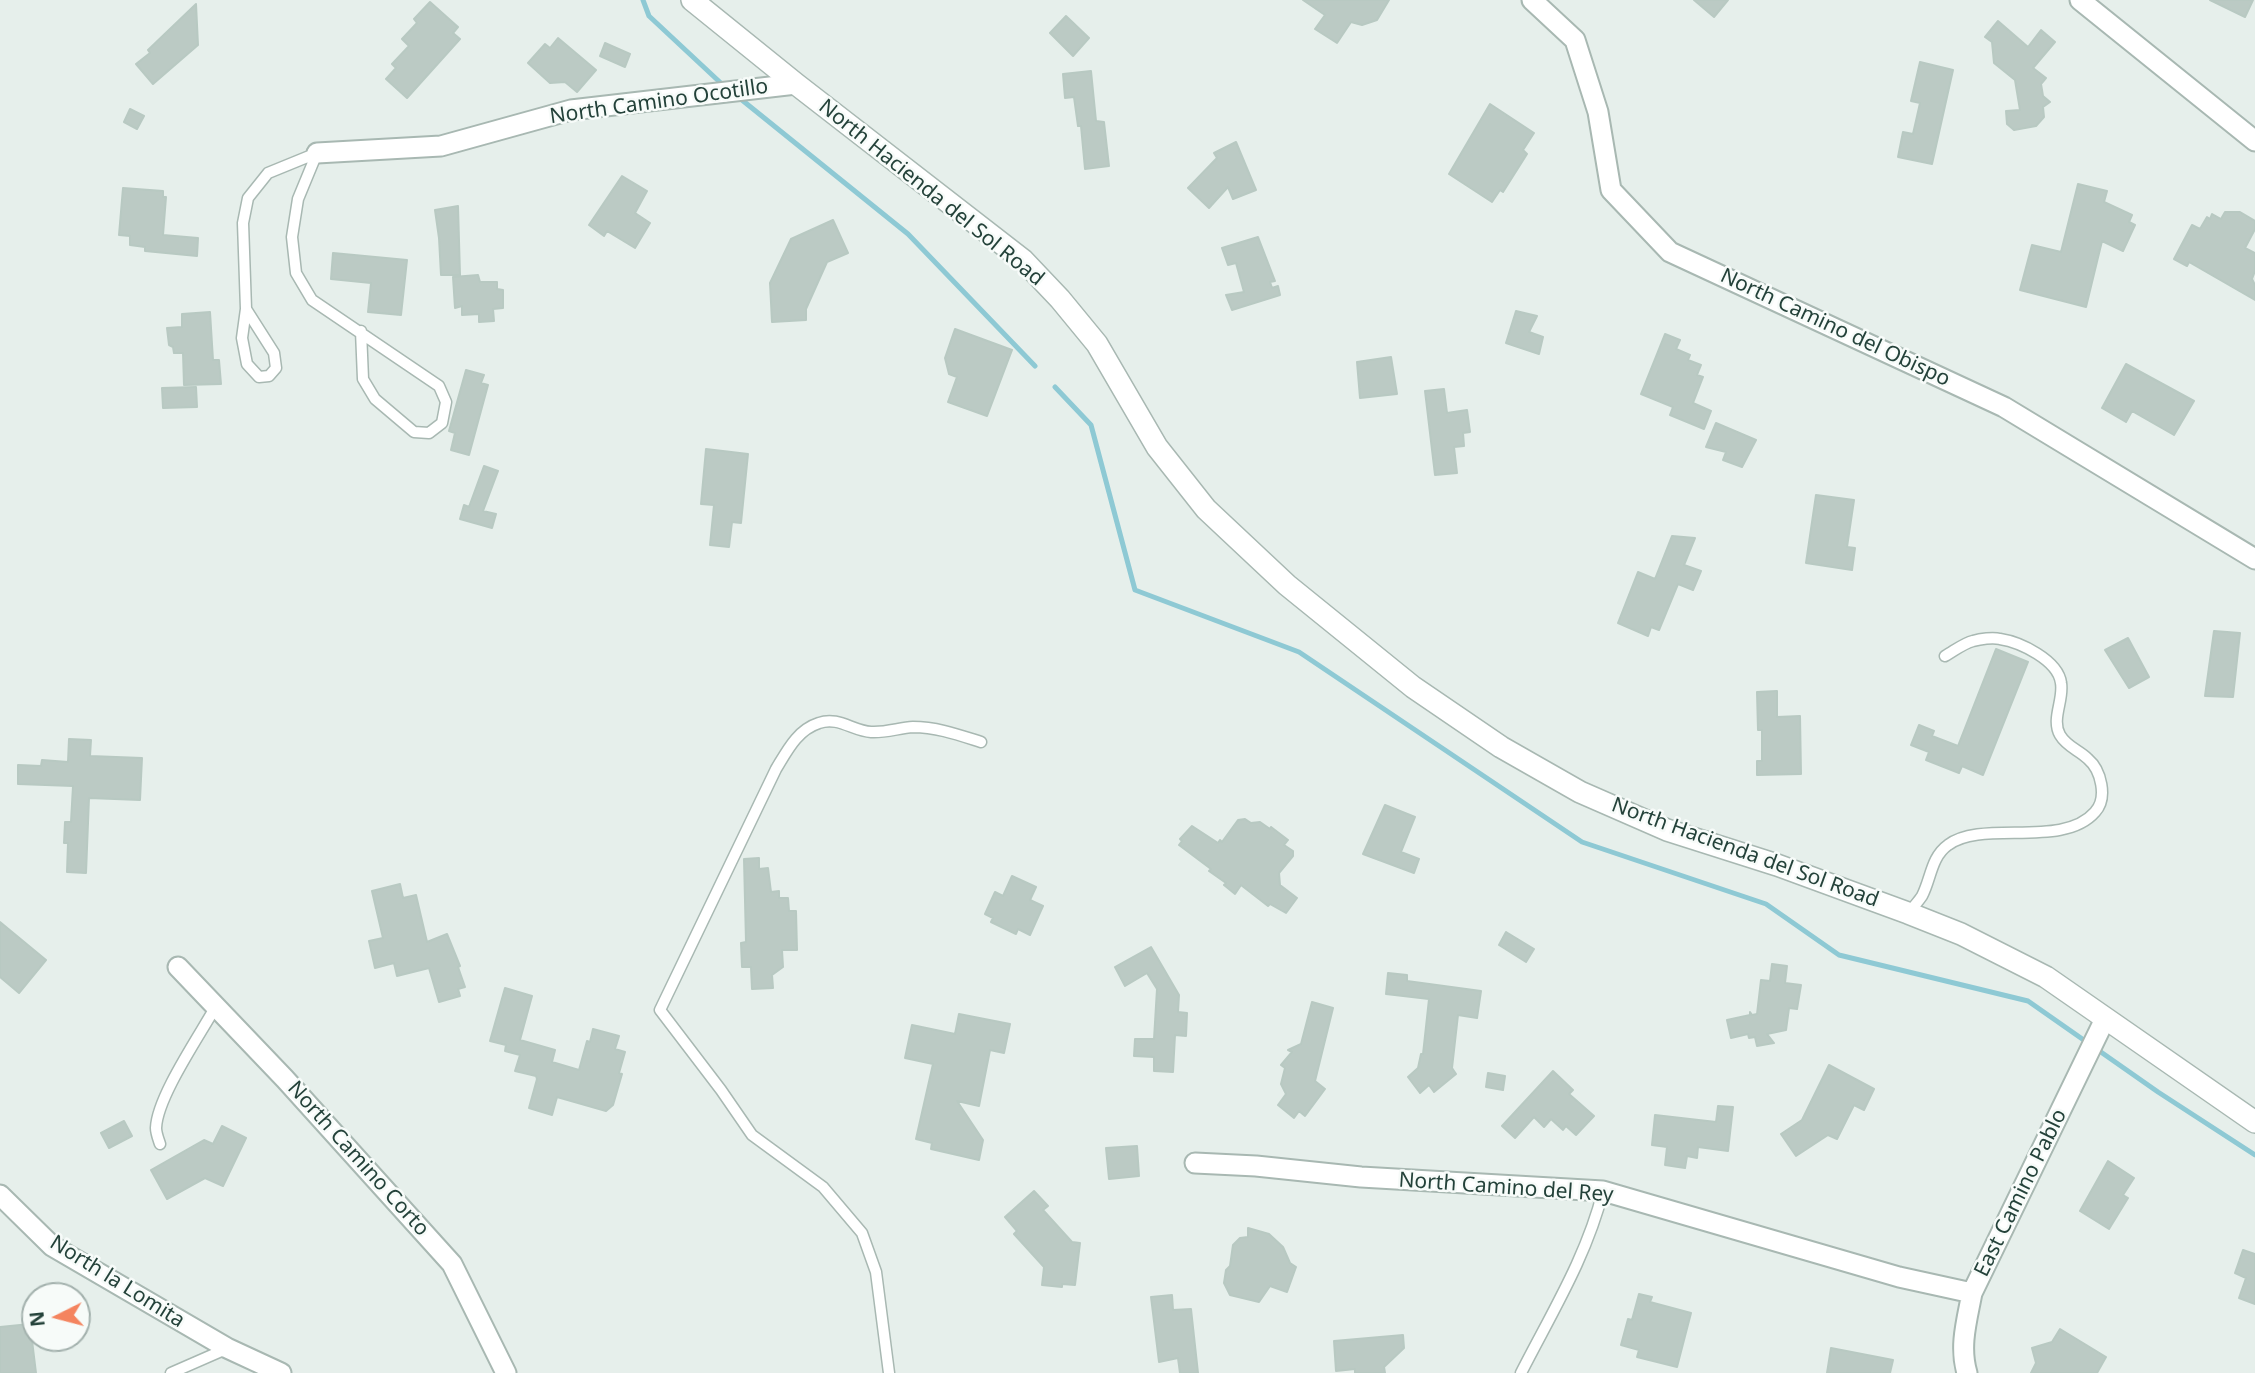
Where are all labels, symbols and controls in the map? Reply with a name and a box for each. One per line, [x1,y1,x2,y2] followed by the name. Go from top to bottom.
[548,74,770,130] street label: North Camino Ocotillo
[813,94,1049,292] street label: North Hacienda del Sol Road
[1716,264,1954,392] street label: North Camino del Obispo
[1608,793,1882,913] street label: North Hacienda del Sol Road
[282,1076,434,1242] street label: North Camino Corto
[1969,1105,2073,1281] street label: East Camino Pablo
[1398,1168,1614,1208] street label: North Camino del Rey
[45,1230,189,1334] street label: North la Lomita
[21,1282,91,1352] north arrow
[23,1310,51,1328] text: N

